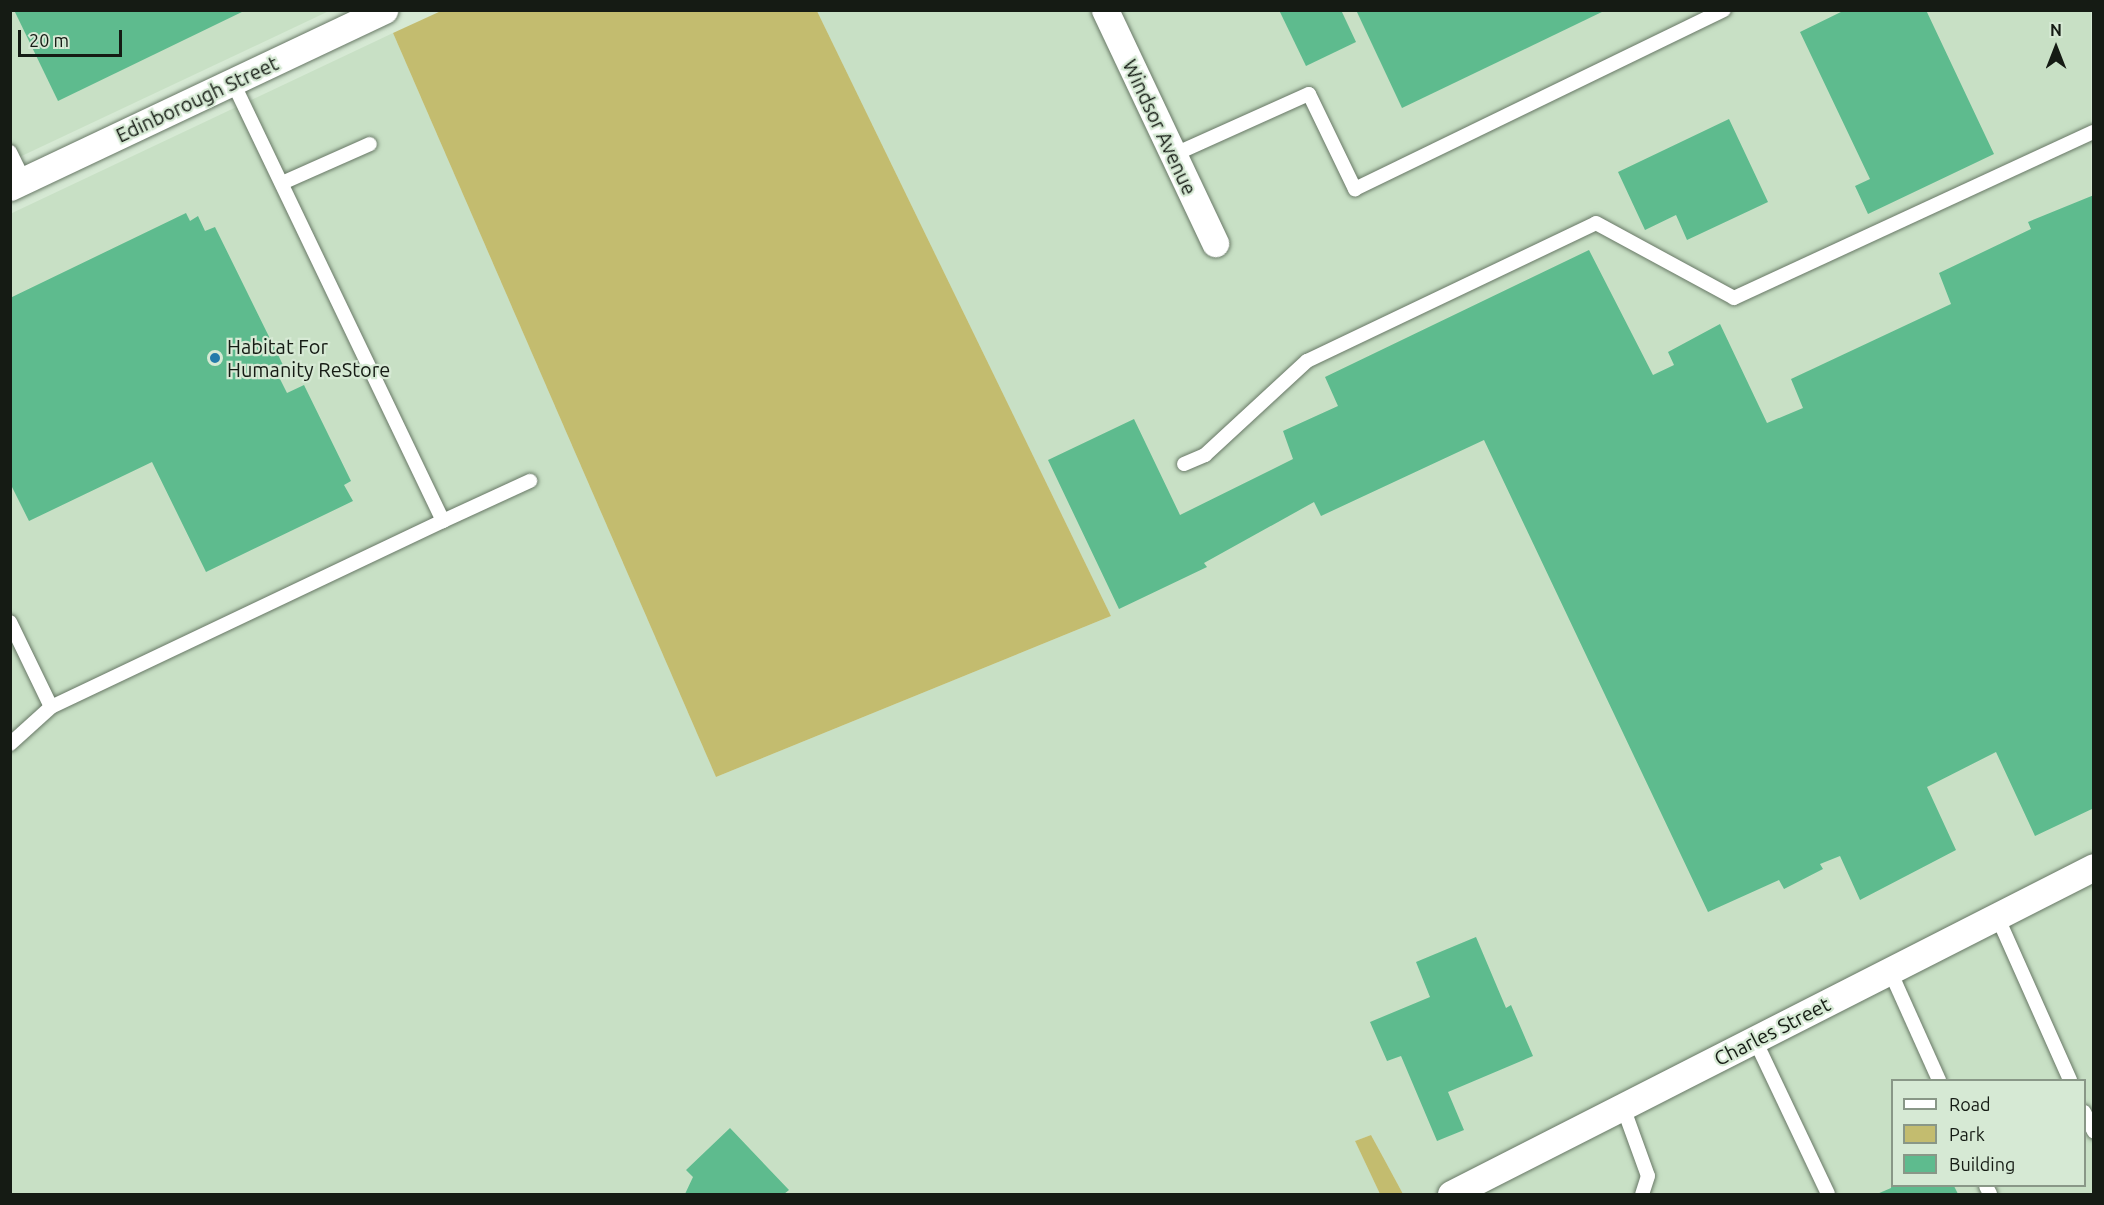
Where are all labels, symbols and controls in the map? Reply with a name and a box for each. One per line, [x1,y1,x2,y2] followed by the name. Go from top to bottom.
[21,18,124,56] scale bar
[2026,18,2086,78] north arrow
[2050,21,2062,39] text: N
[29,30,69,50] text: 20 m
[112,51,282,147] street label: Edinborough Street
[1118,55,1202,199] street label: Windsor Avenue
[227,334,390,381] place label: Habitat For Humanity ReStore
[208,351,222,365] marker: Habitat For Humanity ReStore
[1710,991,1834,1071] street label: Charles Street
[1891,1079,2086,1187] legend
[1949,1094,1991,1114] text: Road
[1949,1124,1985,1144] text: Park
[1949,1154,2015,1174] text: Building

